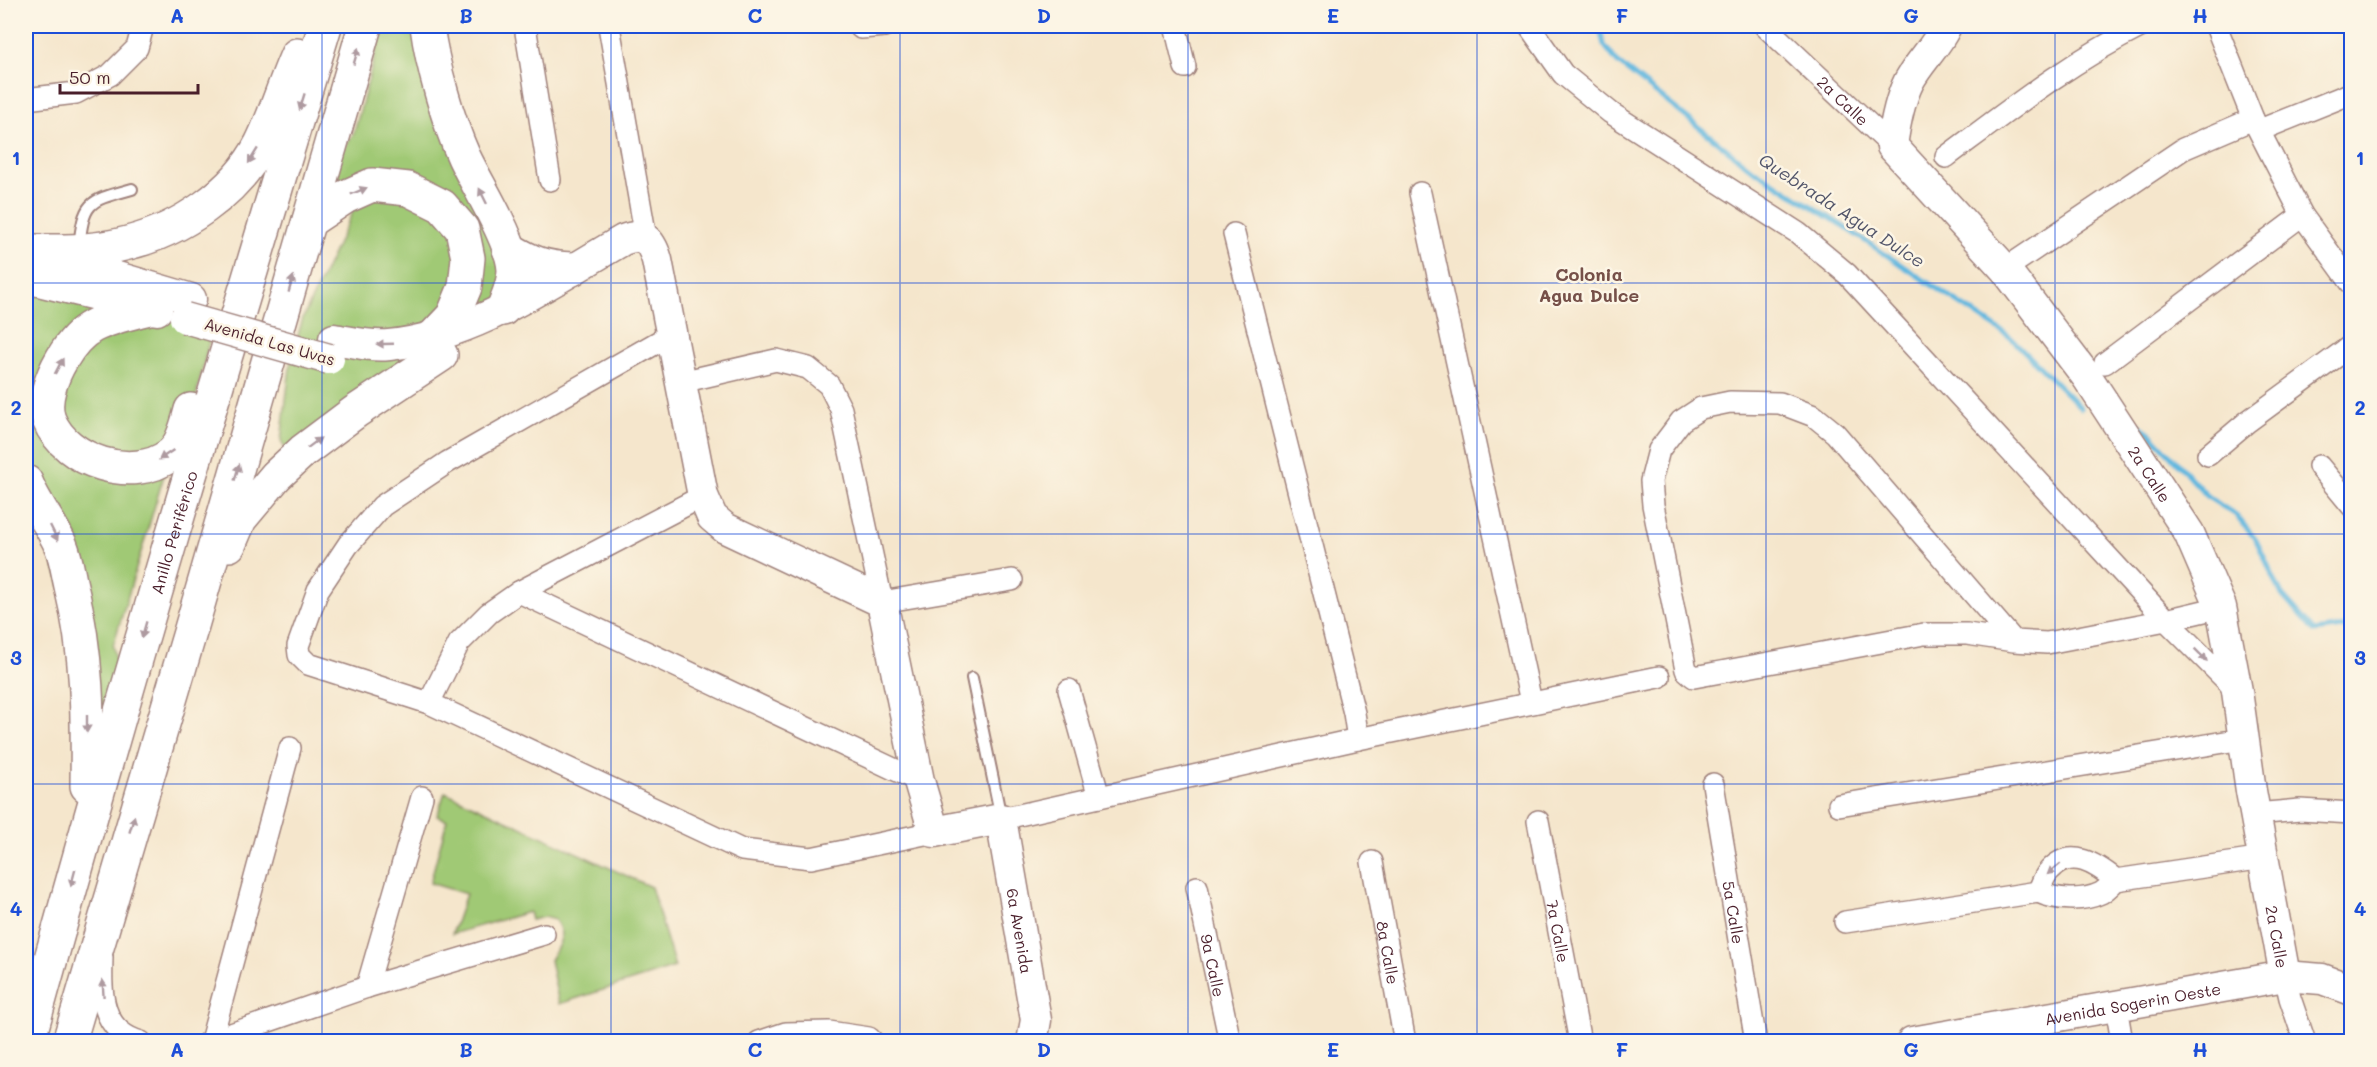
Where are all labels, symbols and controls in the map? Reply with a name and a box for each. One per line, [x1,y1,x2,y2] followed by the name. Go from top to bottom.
[170,2,184,28] text: A
[459,2,473,28] text: B
[748,2,763,28] text: C
[1037,2,1051,28] text: D
[1327,2,1339,28] text: E
[1616,2,1629,28] text: F
[1903,2,1919,28] text: G
[2192,2,2208,28] text: H
[352,47,361,65] one-way arrow
[60,57,198,95] scale bar
[69,65,111,89] text: 50 m
[1813,71,1874,130] street label: 2a Calle
[297,93,306,111] one-way arrow
[12,144,20,170] text: 1
[2356,144,2364,170] text: 1
[1754,147,1930,273] water label: Quebrada Agua Dulce
[248,148,259,164] one-way arrow
[351,186,369,196] one-way arrow
[479,188,488,205] one-way arrow
[1539,262,1640,307] district label: Colonia Agua Dulce
[287,275,296,293] one-way arrow
[202,312,338,370] street label: Avenida Las Uvas
[376,340,395,349] one-way arrow
[54,357,64,374] one-way arrow
[10,394,22,420] text: 2
[2354,394,2366,420] text: 2
[306,437,322,449] one-way arrow
[2124,441,2176,506] street label: 2a Calle
[157,449,174,460] one-way arrow
[233,462,242,480] one-way arrow
[145,468,201,596] street label: Anillo Periférico
[50,524,59,541] one-way arrow
[139,622,148,640] one-way arrow
[10,644,22,670] text: 3
[2354,644,2366,670] text: 3
[2194,648,2208,662] one-way arrow
[82,714,92,733] one-way arrow
[128,815,137,833] one-way arrow
[2046,862,2062,875] one-way arrow
[67,869,77,887] one-way arrow
[1719,879,1750,945] street label: 5a Calle
[1003,886,1038,975] street label: 6a Avenida
[10,895,23,921] text: 4
[2354,895,2367,921] text: 4
[1543,898,1575,964] street label: 7a Calle
[2262,904,2294,970] street label: 2a Calle
[1372,919,1405,986] street label: 8a Calle
[1197,932,1231,999] street label: 9a Calle
[2043,977,2222,1029] street label: Avenida Sogerin Oeste
[99,979,108,998] one-way arrow
[170,1036,184,1062] text: A
[459,1036,473,1062] text: B
[748,1036,763,1062] text: C
[1037,1036,1051,1062] text: D
[1327,1036,1339,1062] text: E
[1616,1036,1629,1062] text: F
[1903,1036,1919,1062] text: G
[2192,1036,2208,1062] text: H

